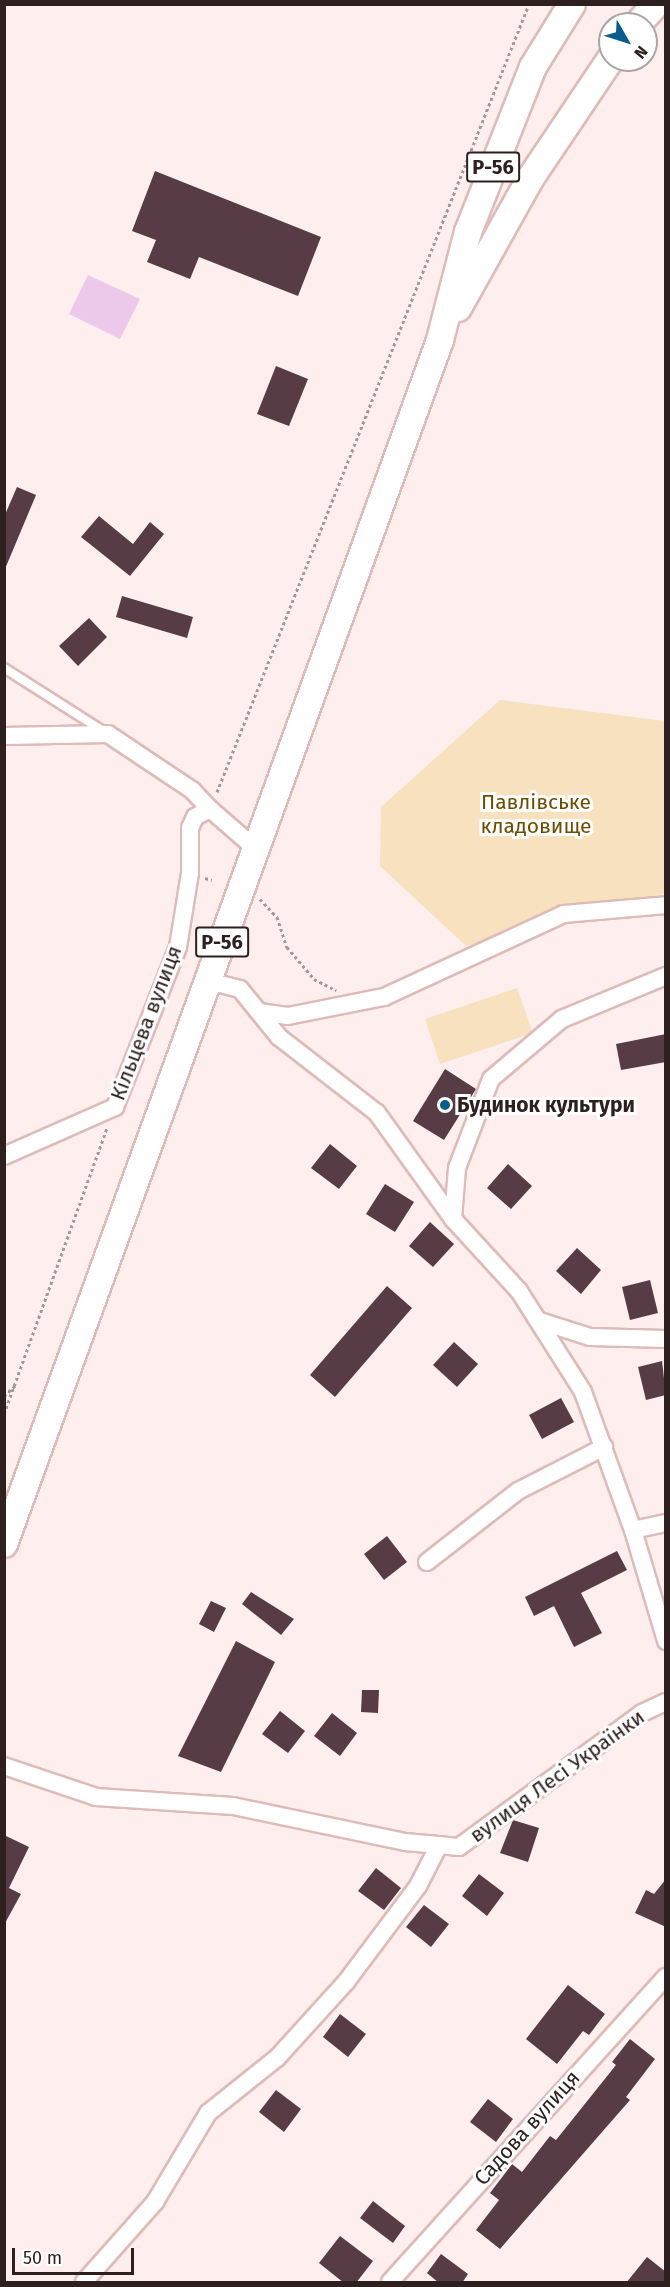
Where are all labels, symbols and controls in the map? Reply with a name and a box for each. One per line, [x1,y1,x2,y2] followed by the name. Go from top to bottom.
[598,12,658,72] north arrow
[630,42,652,62] text: N
[466,150,520,184] road number: Р-56
[481,789,591,839] park label: Павлівське кладовище
[195,925,249,959] road number: Р-56
[105,942,187,1104] street label: Кільцева вулиця
[457,1092,635,1118] place label: Будинок культури
[438,1098,452,1112] marker: Будинок культури
[465,1704,649,1848] street label: вулиця Лесі Українки
[469,2065,585,2191] street label: Садова вулиця
[15,2236,136,2274] scale bar
[23,2247,62,2269] text: 50 m

